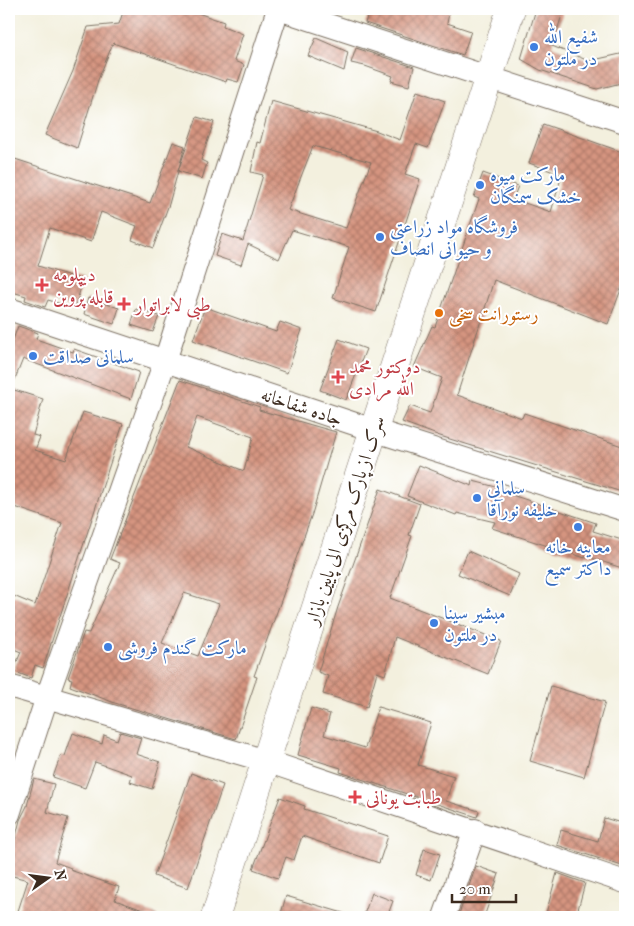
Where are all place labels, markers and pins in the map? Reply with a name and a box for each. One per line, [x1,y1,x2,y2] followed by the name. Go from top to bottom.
[544,22,598,71] place label: شفیع الله در ملتون
[528,41,540,53] marker: شفیع الله در ملتون
[490,164,581,208] place label: مارکت میوه خشک سمنگان
[474,179,486,191] marker: مارکت میوه خشک سمنگان
[390,214,518,261] place label: فروشگاه مواد زراعتی و حیوانی انصاف
[374,231,386,243] marker: فروشگاه مواد زراعتی و حیوانی انصاف
[53,264,114,309] place label: دیپلومه قابله پروین
[35,278,49,292] marker: دیپلومه قابله پروین
[133,294,211,320] place label: طبی لابراتوار
[117,297,131,311] marker: طبی لابراتوار
[449,303,539,327] place label: رستورانت سخی
[433,307,445,319] marker: رستورانت سخی
[43,346,134,368] place label: سلمانی صداقت
[27,350,39,362] marker: سلمانی صداقت
[349,356,421,402] place label: دوکتور محمد الله مرادی
[331,370,345,384] marker: دوکتور محمد الله مرادی
[487,477,557,522] place label: سلمانی خلیفه نورآقا
[471,492,483,504] marker: سلمانی خلیفه نورآقا
[572,521,584,533] marker: معاینه خانه داکتر سمیع
[545,536,611,586] place label: معاینه خانه داکتر سمیع
[444,602,506,647] place label: مبشیر سینا در ملتون
[428,617,440,629] marker: مبشیر سینا در ملتون
[118,637,247,664] place label: مارکت گندم فروشی
[102,641,114,653] marker: مارکت گندم فروشی
[366,787,441,810] place label: طبابت یونانی
[348,790,362,804] marker: طبابت یونانی

